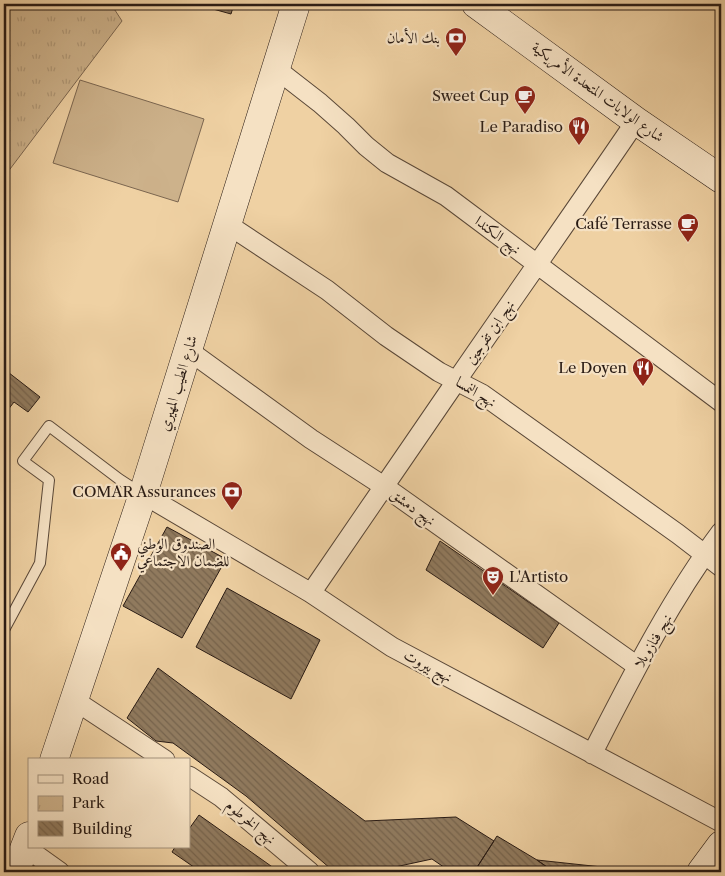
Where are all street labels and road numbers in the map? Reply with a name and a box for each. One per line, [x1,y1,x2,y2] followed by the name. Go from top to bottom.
[526,36,669,149] street label: شارع الولايات المتحدة الأمريكية
[468,211,525,262] street label: نهج الكندا
[461,296,523,370] street label: نهج ابن تفرجين
[154,333,205,434] street label: شارع الطيب المهيري
[450,372,500,415] street label: نهج النمسا
[384,484,440,534] street label: نهج دمشق
[629,610,680,674] street label: نهج فنازويلا
[398,645,456,691] street label: نهج بيروت
[219,795,280,852] street label: نهج الخرطوم

